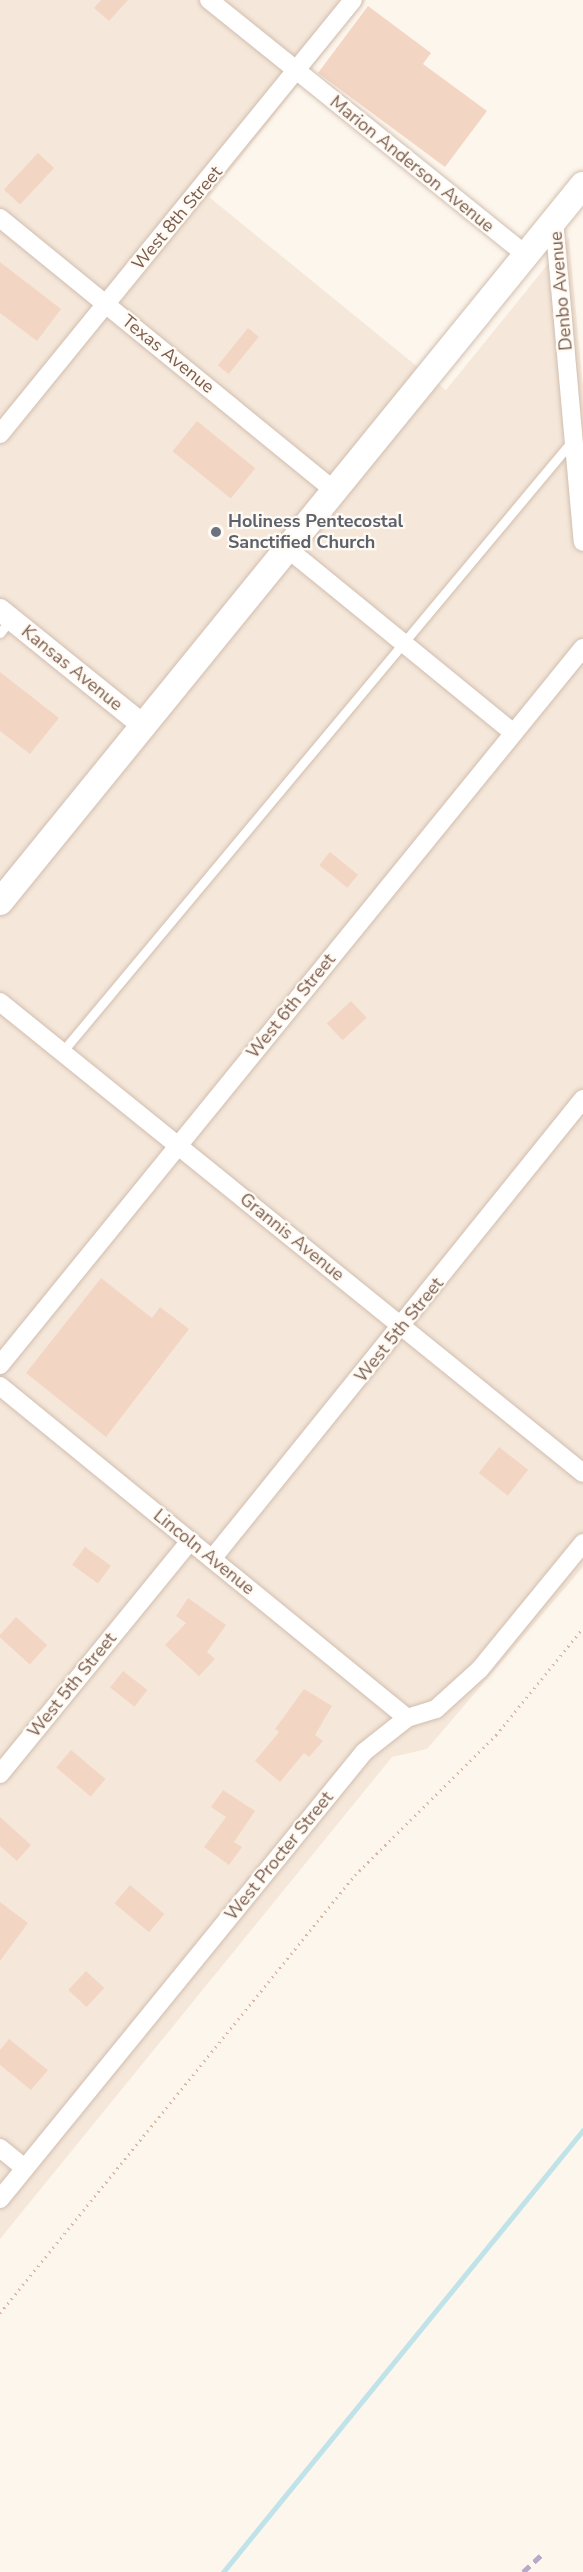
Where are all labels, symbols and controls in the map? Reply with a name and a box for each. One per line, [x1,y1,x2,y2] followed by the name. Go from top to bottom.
[326,91,498,237] street label: Marion Anderson Avenue
[127,162,227,274] street label: West 8th Street
[545,231,577,351] street label: Denbo Avenue
[118,310,218,398] street label: Texas Avenue
[228,511,403,554] place label: Holiness Pentecostal Sanctified Church
[209,525,223,539] marker: Holiness Pentecostal Sanctified Church
[17,621,127,715] street label: Kansas Avenue
[242,949,340,1063] street label: West 6th Street
[235,1188,349,1286] street label: Grannis Avenue
[350,1273,448,1387] street label: West 5th Street
[149,1505,259,1599] street label: Lincoln Avenue
[23,1628,121,1742] street label: West 5th Street
[220,1787,338,1925] street label: West Procter Street

